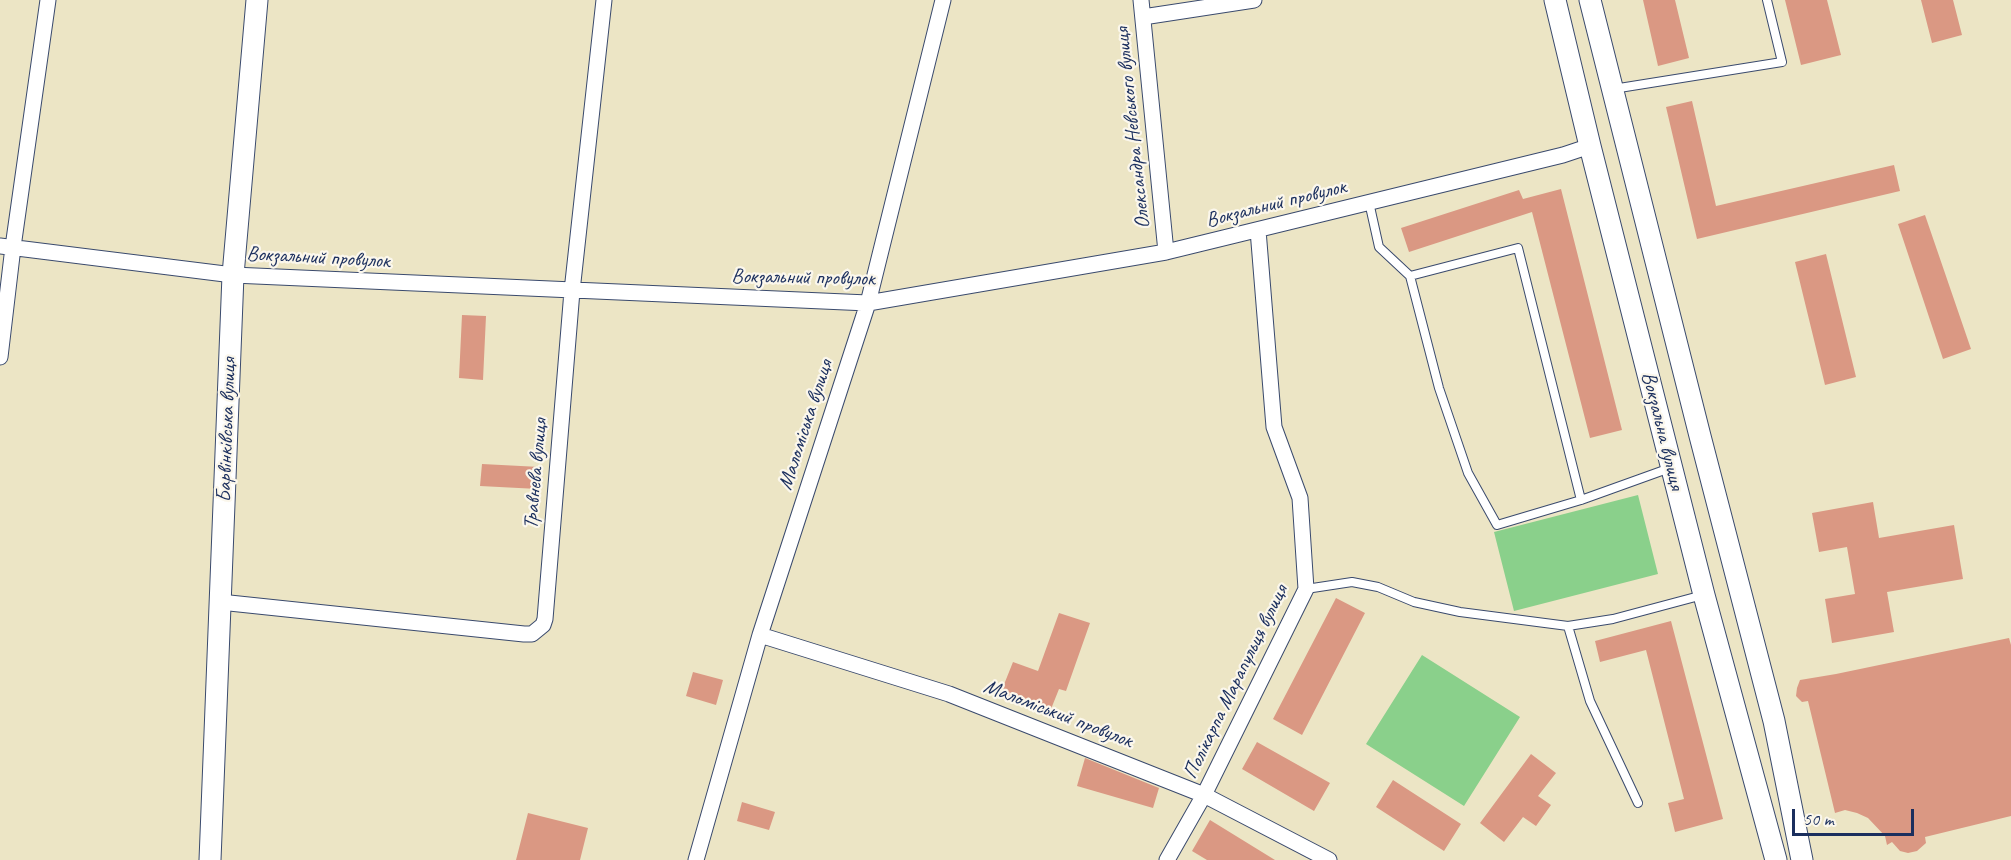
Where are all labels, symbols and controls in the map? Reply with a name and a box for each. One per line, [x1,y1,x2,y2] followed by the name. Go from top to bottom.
[1110,26,1156,230] street label: Олександра Невського вулиця
[1203,174,1349,234] street label: Вокзальний провулок
[246,242,390,274] street label: Вокзальний провулок
[731,264,875,292] street label: Вокзальний провулок
[212,357,242,503] street label: Барвінківська вулиця
[773,357,839,493] street label: Маломіська вулиця
[1635,369,1689,493] street label: Вокзальна вулиця
[519,418,553,530] street label: Травнева вулиця
[1178,581,1294,783] street label: Полікарпа Марапульця вулиця
[980,674,1136,754] street label: Маломіський провулок
[1795,797,1916,835] scale bar
[1803,808,1834,830] text: 50 m

